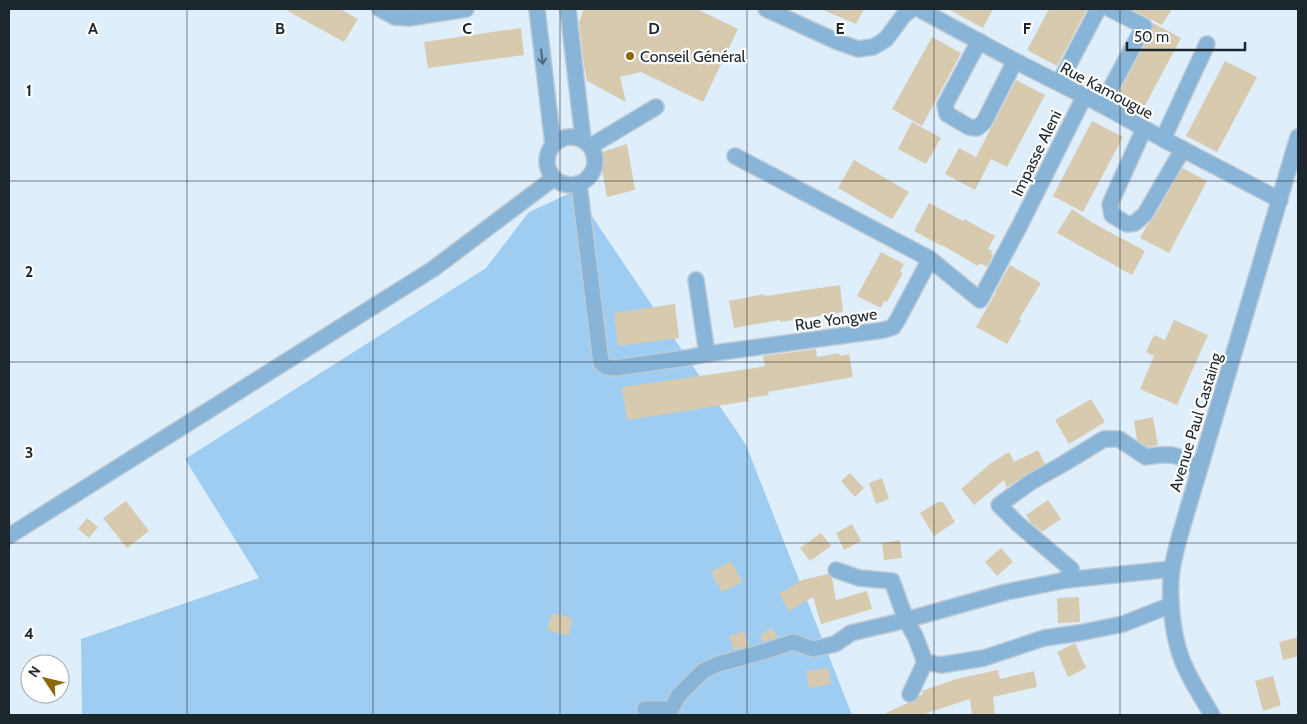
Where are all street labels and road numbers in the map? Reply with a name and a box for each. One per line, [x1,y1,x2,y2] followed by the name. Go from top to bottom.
[1057,58,1156,123] street label: Rue Kamougue
[1007,107,1065,199] street label: Impasse Aleni
[794,304,878,335] street label: Rue Yongwe
[1165,349,1226,494] street label: Avenue Paul Castaing

